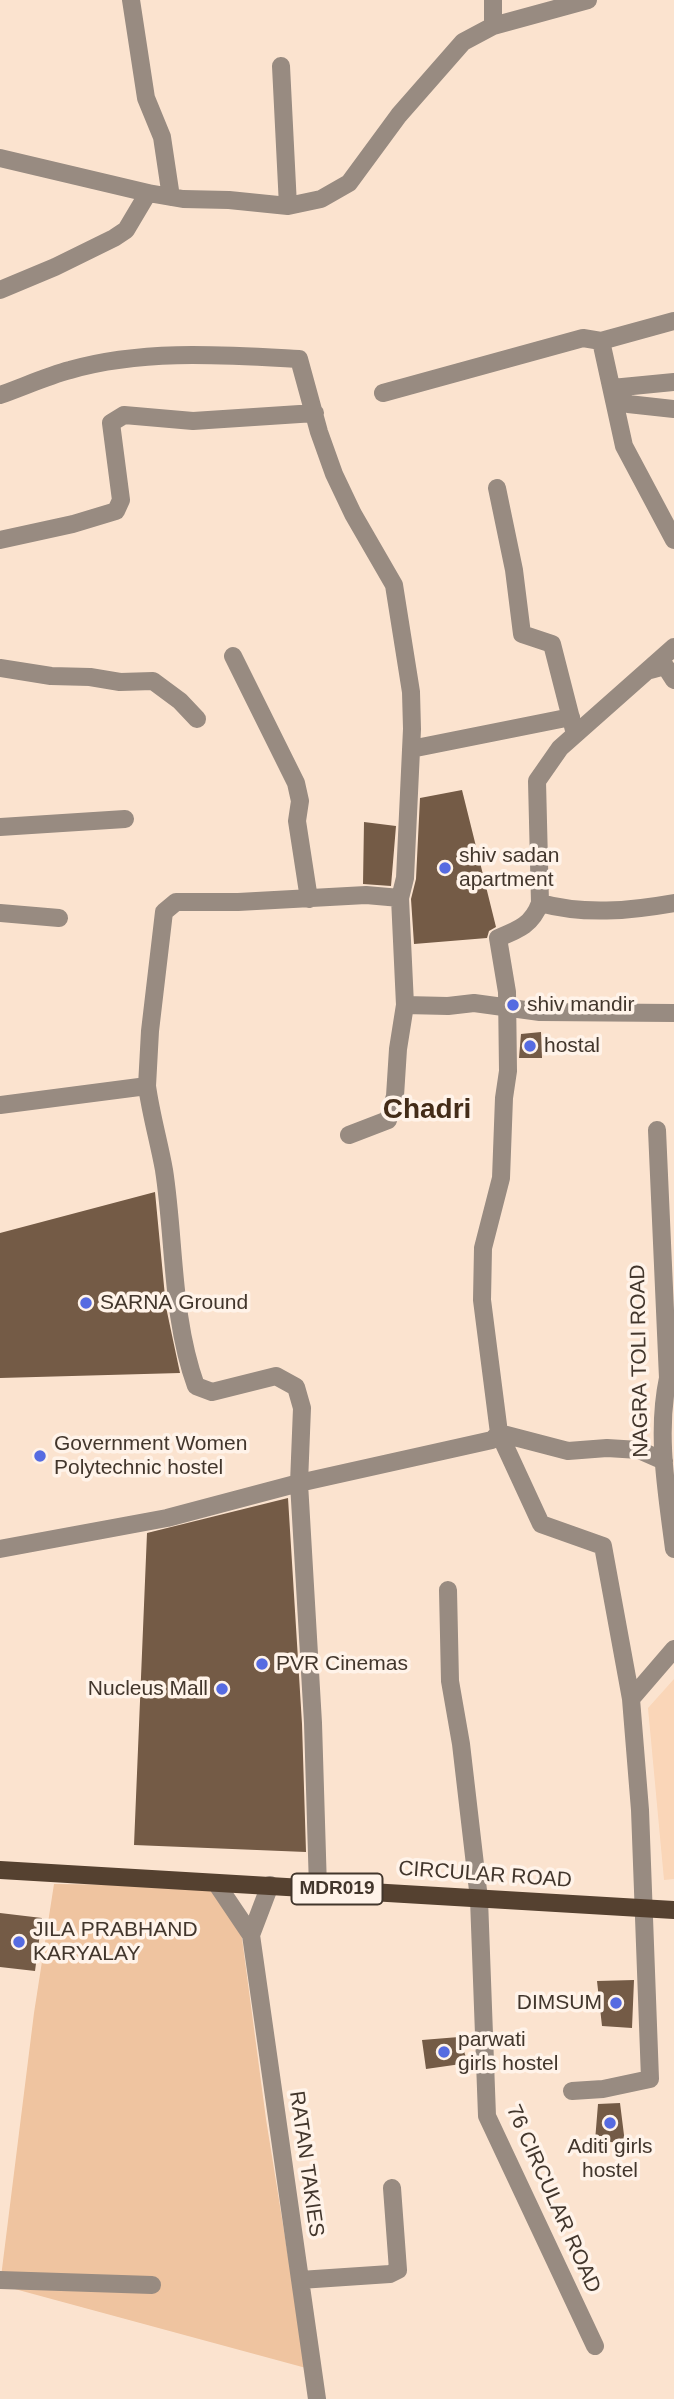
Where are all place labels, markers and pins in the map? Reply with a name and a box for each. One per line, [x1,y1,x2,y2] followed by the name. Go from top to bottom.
[459,843,559,893] place label: shiv sadan apartment
[437,860,453,876] marker: shiv sadan apartment
[527,992,634,1018] place label: shiv mandir
[505,997,521,1013] marker: shiv mandir
[544,1033,600,1059] place label: hostal
[522,1038,538,1054] marker: hostal
[100,1290,248,1316] place label: SARNA Ground
[78,1295,94,1311] marker: SARNA Ground
[54,1431,247,1481] place label: Government Women Polytechnic hostel
[32,1448,48,1464] marker: Government Women Polytechnic hostel
[276,1651,408,1677] place label: PVR Cinemas
[254,1656,270,1672] marker: PVR Cinemas
[88,1676,208,1702] place label: Nucleus Mall
[214,1681,230,1697] marker: Nucleus Mall
[33,1917,198,1967] place label: JILA PRABHAND KARYALAY
[11,1934,27,1950] marker: JILA PRABHAND KARYALAY
[517,1990,602,2016] place label: DIMSUM
[608,1995,624,2011] marker: DIMSUM
[458,2027,558,2077] place label: parwati girls hostel
[436,2044,452,2060] marker: parwati girls hostel
[602,2115,618,2131] marker: Aditi girls hostel
[567,2134,653,2184] place label: Aditi girls hostel

